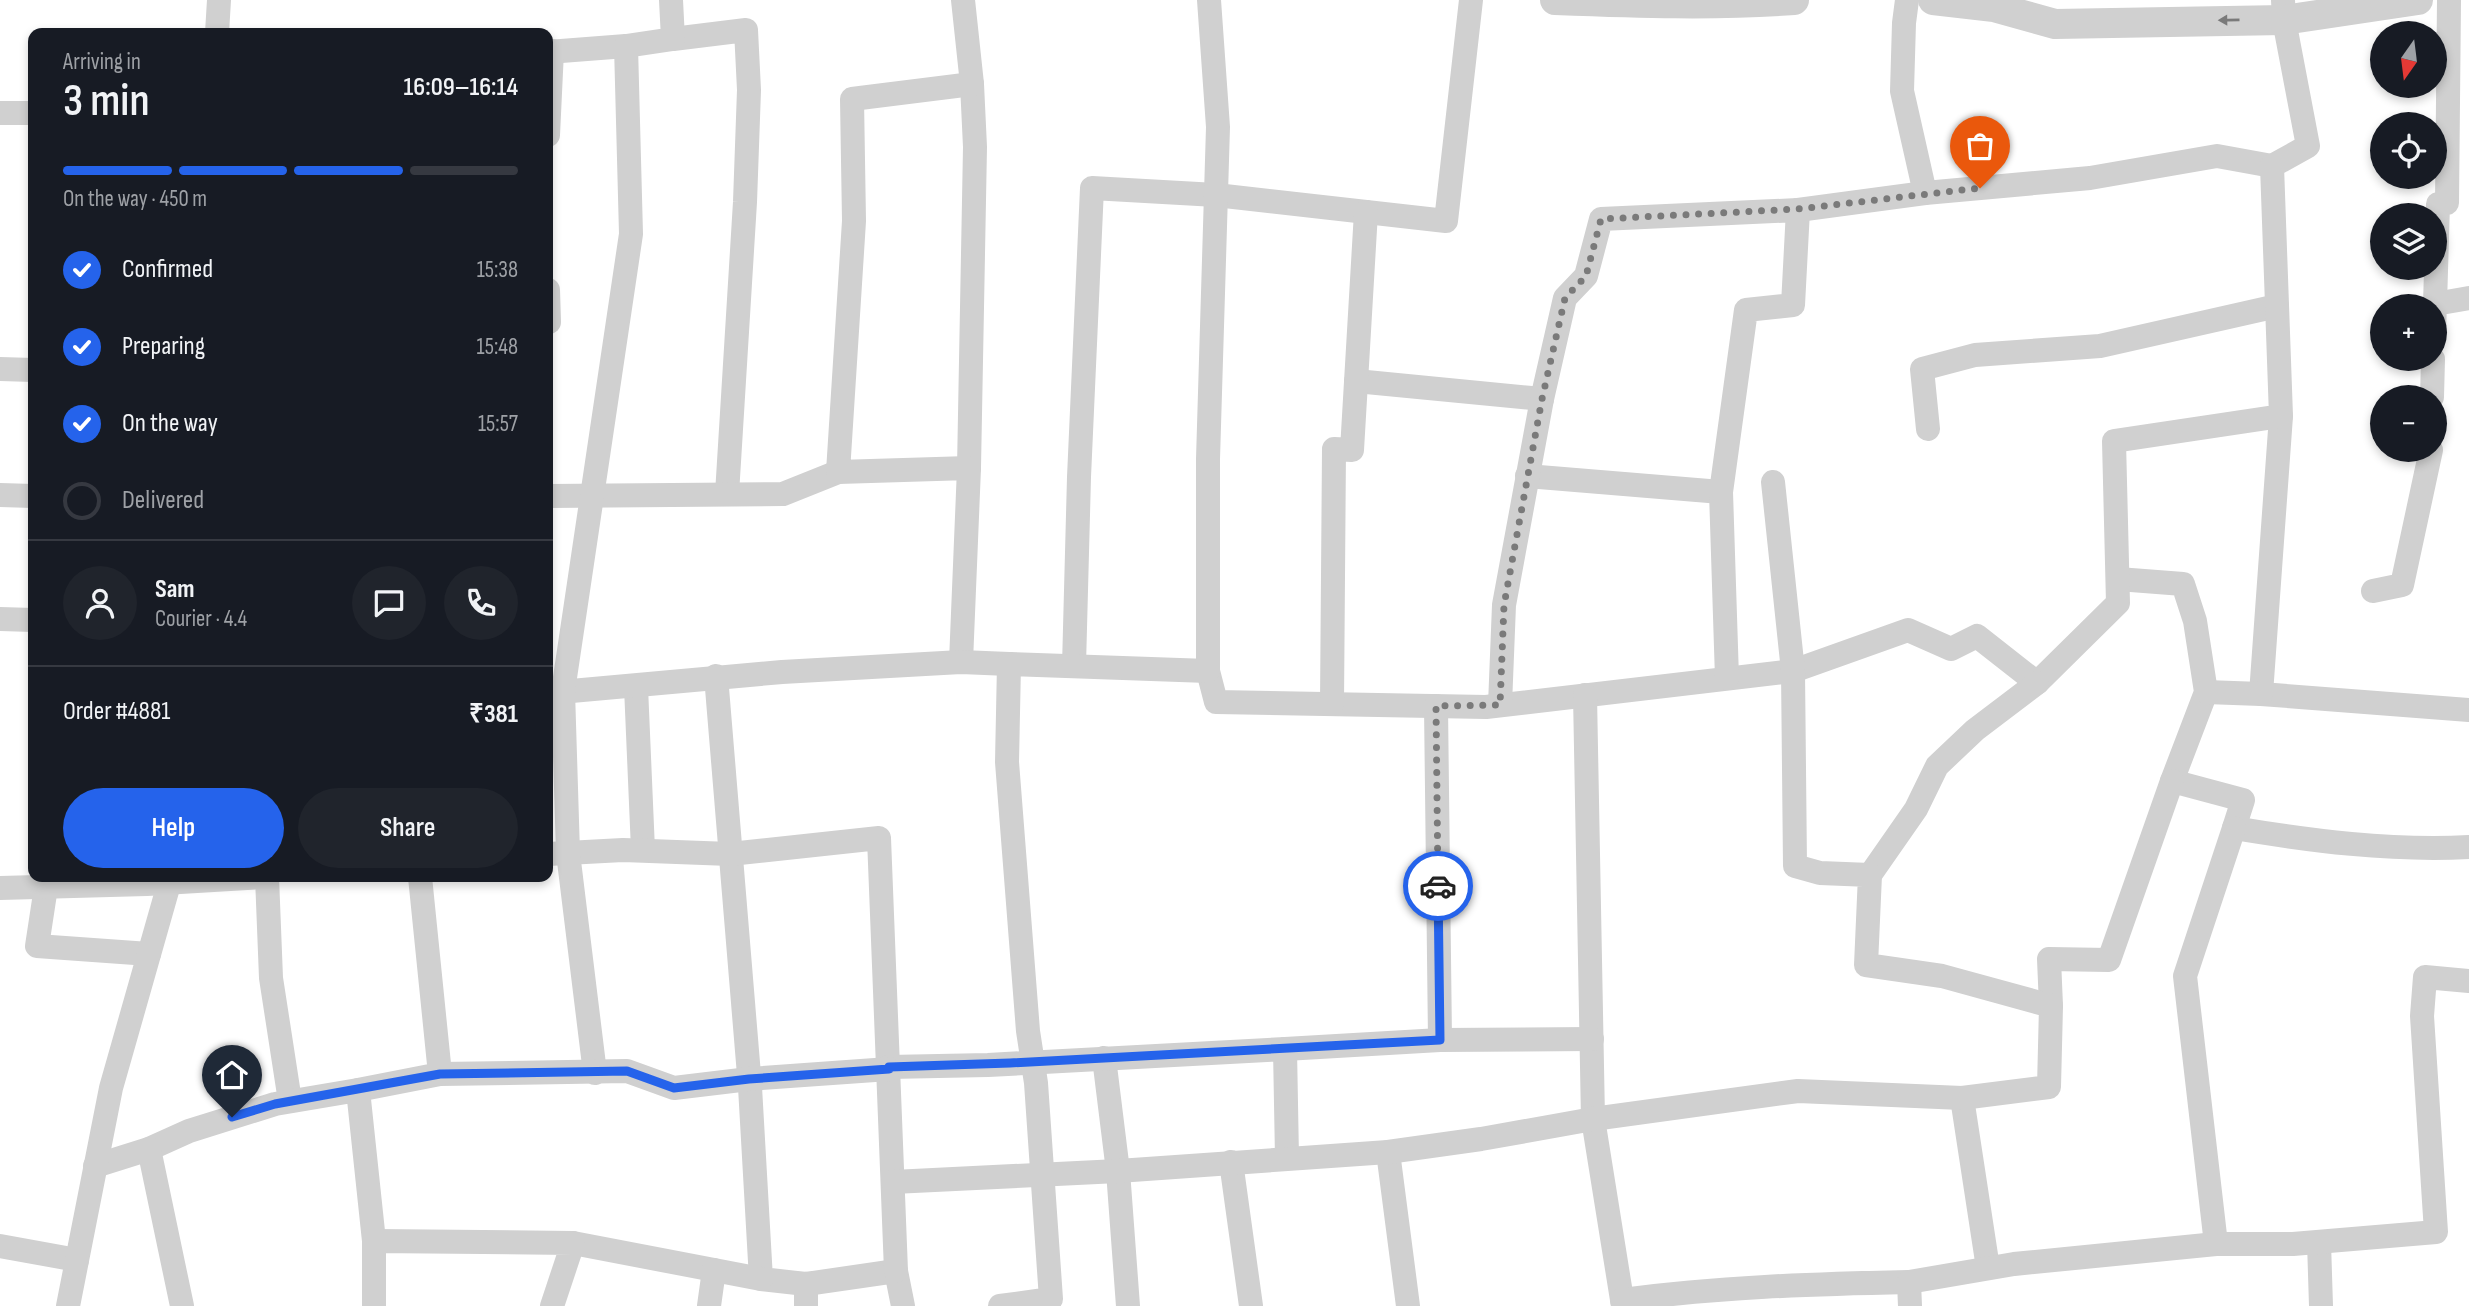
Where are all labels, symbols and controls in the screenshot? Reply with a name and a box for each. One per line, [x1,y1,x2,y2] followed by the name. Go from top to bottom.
[2218,14,2240,26] one-way arrow
[2370,21,2446,98] north arrow
[2370,21,2447,462] map controls
[63,48,141,76] text: Arriving in
[404,72,518,103] text: 16:09–16:14
[63,74,150,129] text: 3 min
[2370,112,2447,189] button: locate
[1950,116,2010,188] pin
[1961,127,1999,165] icon: bag
[63,185,207,213] text: On the way · 450 m
[2370,203,2447,280] button: layers
[63,251,101,289] icon: check
[122,254,213,285] text: Confirmed
[477,256,518,284] text: 15:38
[2370,294,2447,371] button: +
[63,328,101,366] icon: check
[122,331,205,362] text: Preparing
[477,333,518,361] text: 15:48
[2370,385,2447,462] button: −
[63,405,101,443] icon: check
[122,408,218,439] text: On the way
[478,410,518,438] text: 15:57
[122,485,204,516] text: Delivered
[63,566,137,640] button: person
[352,566,426,640] button: chat
[444,566,518,640] button: phone
[155,574,195,605] text: Sam
[155,605,247,633] text: Courier · 4.4
[63,696,170,727] text: Order #4881
[469,699,518,730] text: ₹381
[63,788,284,868] button: Help
[298,788,518,868] button: Share
[1403,851,1473,921] courier
[1419,867,1457,905] icon: car
[202,1045,262,1117] pin
[213,1056,251,1094] icon: home

